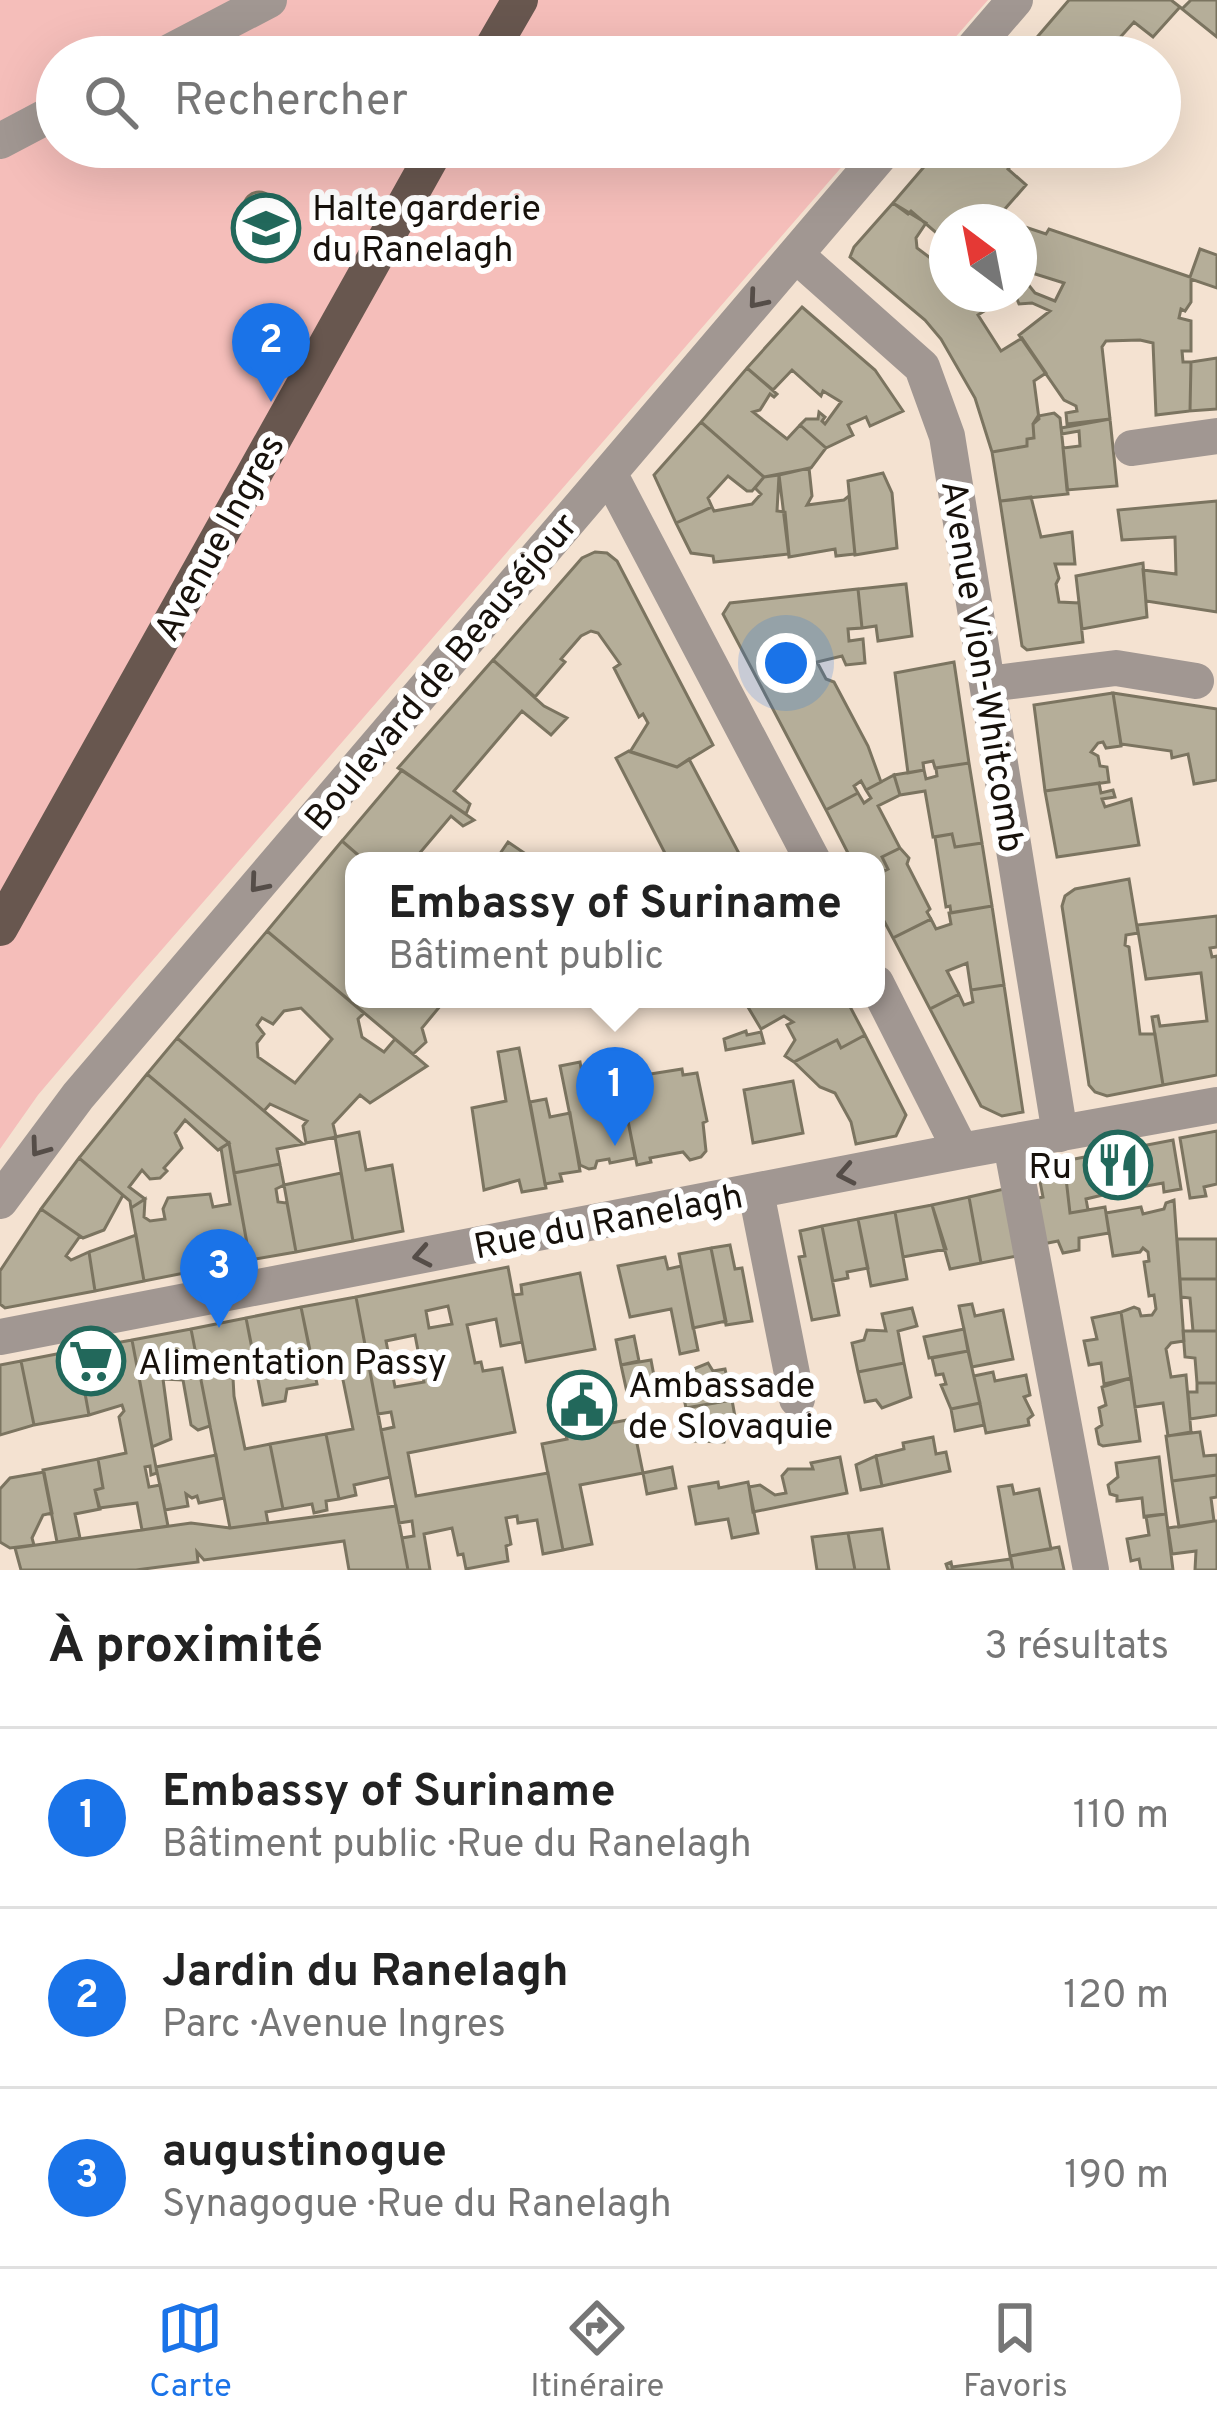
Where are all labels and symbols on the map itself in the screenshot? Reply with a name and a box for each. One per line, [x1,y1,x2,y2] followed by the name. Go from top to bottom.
[312,188,541,275] place label: Halte garderie du Ranelagh
[231,193,301,263] school or university icon: Halte garderie du Ranelagh
[929,204,1037,312] north arrow
[749,286,771,308] one-way arrow
[232,303,310,402] pin: 2
[146,428,297,650] street label: Avenue Ingres
[928,477,1032,856] street label: Avenue Vion-Whitcomb
[296,505,590,842] street label: Boulevard de Beauséjour
[756,633,816,693] your location
[251,870,273,892] one-way arrow
[576,1047,654,1146] pin: 1
[1083,1130,1153,1200] restaurant icon: Ru
[31,1135,53,1156] one-way arrow
[1028,1146,1072,1192] place label: Ru
[837,1160,857,1186] one-way arrow
[470,1175,747,1273] street label: Rue du Ranelagh
[180,1229,258,1328] pin: 3
[413,1242,433,1268] one-way arrow
[56,1326,126,1396] supermarket icon: Alimentation Passy
[138,1342,447,1388] place label: Alimentation Passy
[628,1365,833,1452] place label: Ambassade de Slovaquie
[547,1370,617,1440] public building icon: Ambassade de Slovaquie

